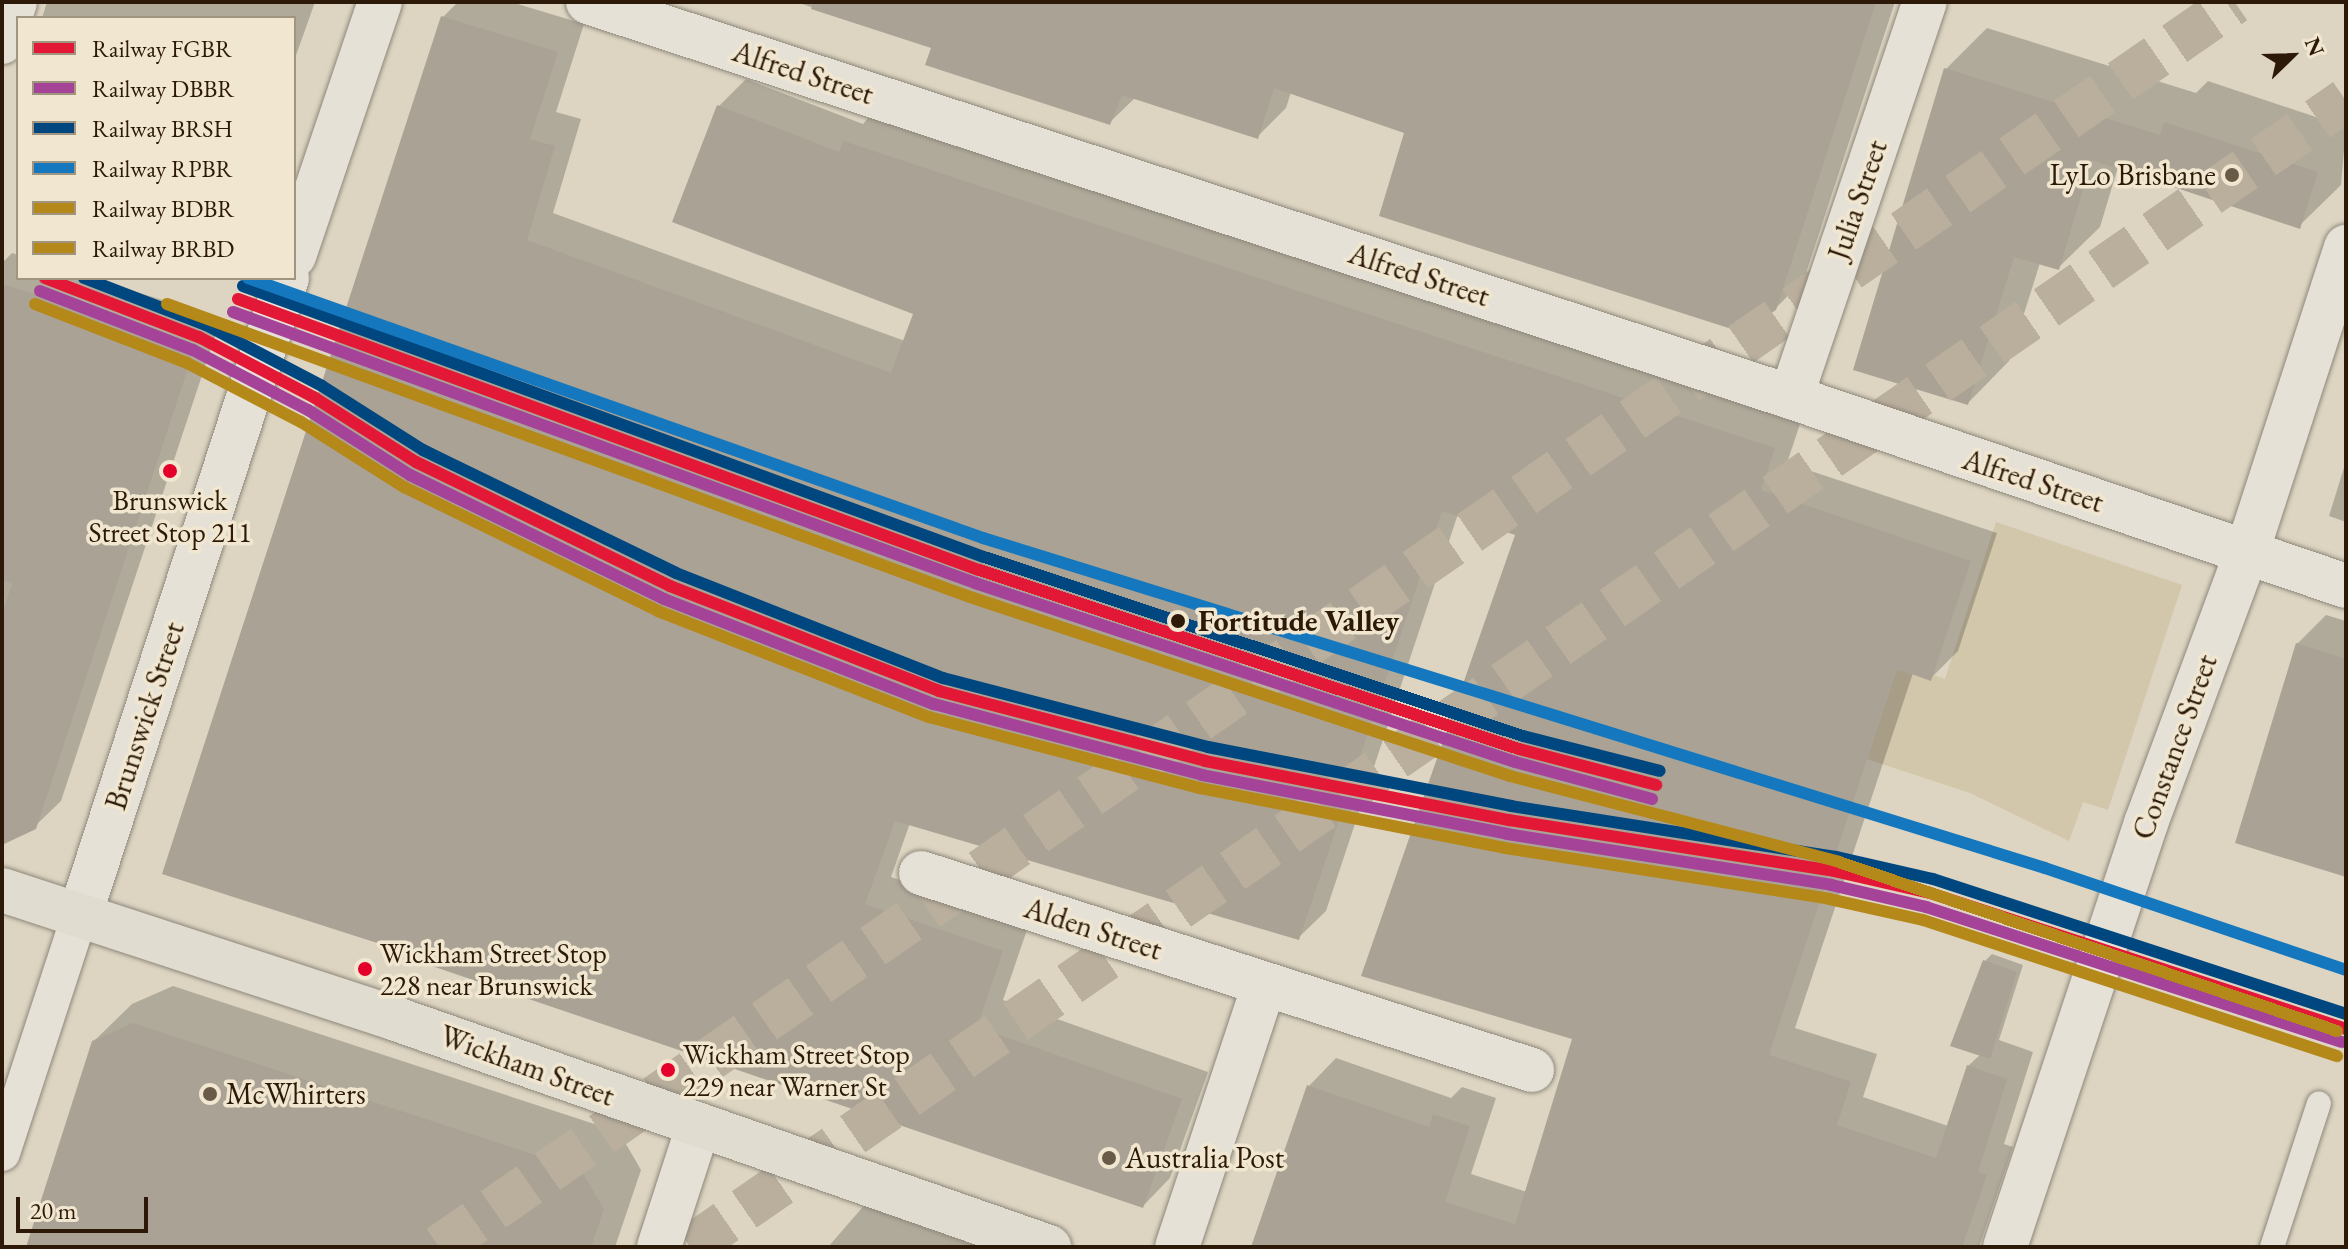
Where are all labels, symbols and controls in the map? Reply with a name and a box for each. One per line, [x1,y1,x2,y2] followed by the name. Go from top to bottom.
[16,16,296,280] legend
[2252,16,2332,96] north arrow
[92,33,232,64] text: Railway FGBR
[728,33,878,113] street label: Alfred Street
[2298,33,2331,60] text: N
[92,73,234,104] text: Railway DBBR
[92,113,233,144] text: Railway BRSH
[1821,135,1895,265] street label: Julia Street
[92,153,233,184] text: Railway RPBR
[2049,157,2216,193] place label: LyLo Brisbane
[2223,166,2241,184] marker: LyLo Brisbane
[92,193,234,224] text: Railway BDBR
[92,233,234,264] text: Railway BRBD
[1344,235,1494,315] street label: Alfred Street
[1958,441,2108,521] street label: Alfred Street
[162,463,178,479] marker: Brunswick Street Stop 211
[88,483,252,549] place label: Brunswick Street Stop 211
[1198,603,1399,639] place label: Fortitude Valley
[1165,608,1191,634] marker: Fortitude Valley
[98,618,192,814] street label: Brunswick Street
[2125,650,2225,844] street label: Constance Street
[1020,890,1166,968] street label: Alden Street
[380,936,607,1002] place label: Wickham Street Stop 228 near Brunswick
[357,961,373,977] marker: Wickham Street Stop 228 near Brunswick
[435,1018,619,1114] street label: Wickham Street
[683,1037,910,1103] place label: Wickham Street Stop 229 near Warner St
[660,1062,676,1078] marker: Wickham Street Stop 229 near Warner St
[226,1076,366,1112] place label: McWhirters
[201,1085,219,1103] marker: McWhirters
[1125,1140,1284,1176] place label: Australia Post
[1100,1149,1118,1167] marker: Australia Post
[20,1181,152,1231] scale bar
[30,1195,77,1226] text: 20 m

